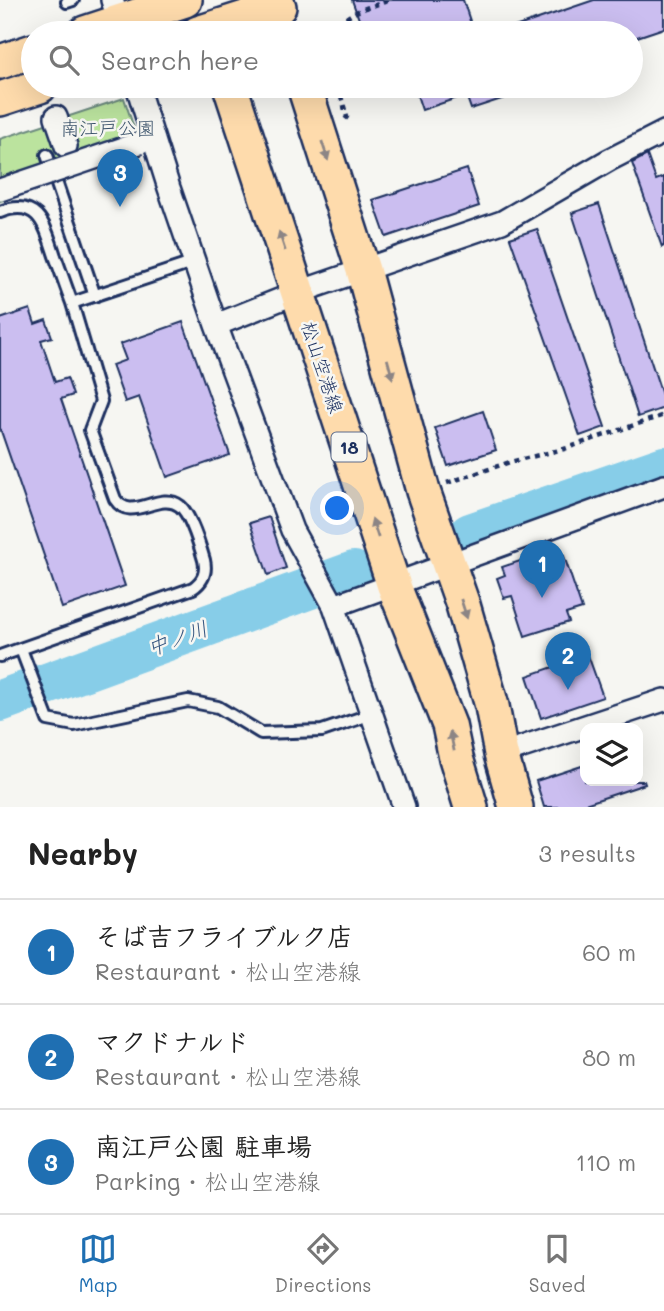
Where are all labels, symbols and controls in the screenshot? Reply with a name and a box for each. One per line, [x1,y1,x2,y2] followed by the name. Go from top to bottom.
[21,21,643,98] search box
[45,41,83,79] icon: search
[101,43,259,77] text: Search here
[60,115,156,140] park label: 南江戸公園
[320,140,331,161] one-way arrow
[97,149,143,207] pin: 3
[276,231,287,252] one-way arrow
[296,318,350,416] street label: 松山空港線
[385,358,396,380] one-way arrow
[332,432,366,462] road number: 18
[320,491,354,525] your location
[370,517,380,538] one-way arrow
[519,540,565,598] pin: 1
[459,599,470,620] one-way arrow
[143,614,211,660] water label: 中ノ川
[545,632,591,690] pin: 2
[580,723,643,786] map controls
[580,723,643,786] button: layers
[447,730,458,752] one-way arrow
[28,833,138,873] text: Nearby
[539,838,636,868] text: 3 results
[95,919,353,953] text: そば吉フライブルク店
[46,937,56,967] text: 1
[582,937,636,967] text: 60 m
[95,956,361,986] text: Restaurant · 松山空港線
[95,1024,250,1058] text: マクドナルド
[45,1042,57,1072] text: 2
[582,1042,636,1072] text: 80 m
[95,1061,361,1091] text: Restaurant · 松山空港線
[95,1129,312,1163] text: 南江戸公園 駐車場
[44,1147,58,1177] text: 3
[576,1147,636,1177] text: 110 m
[95,1166,320,1196] text: Parking · 松山空港線
[79,1230,117,1297] tab: Map
[275,1230,371,1297] tab: Directions
[529,1230,585,1297] tab: Saved

